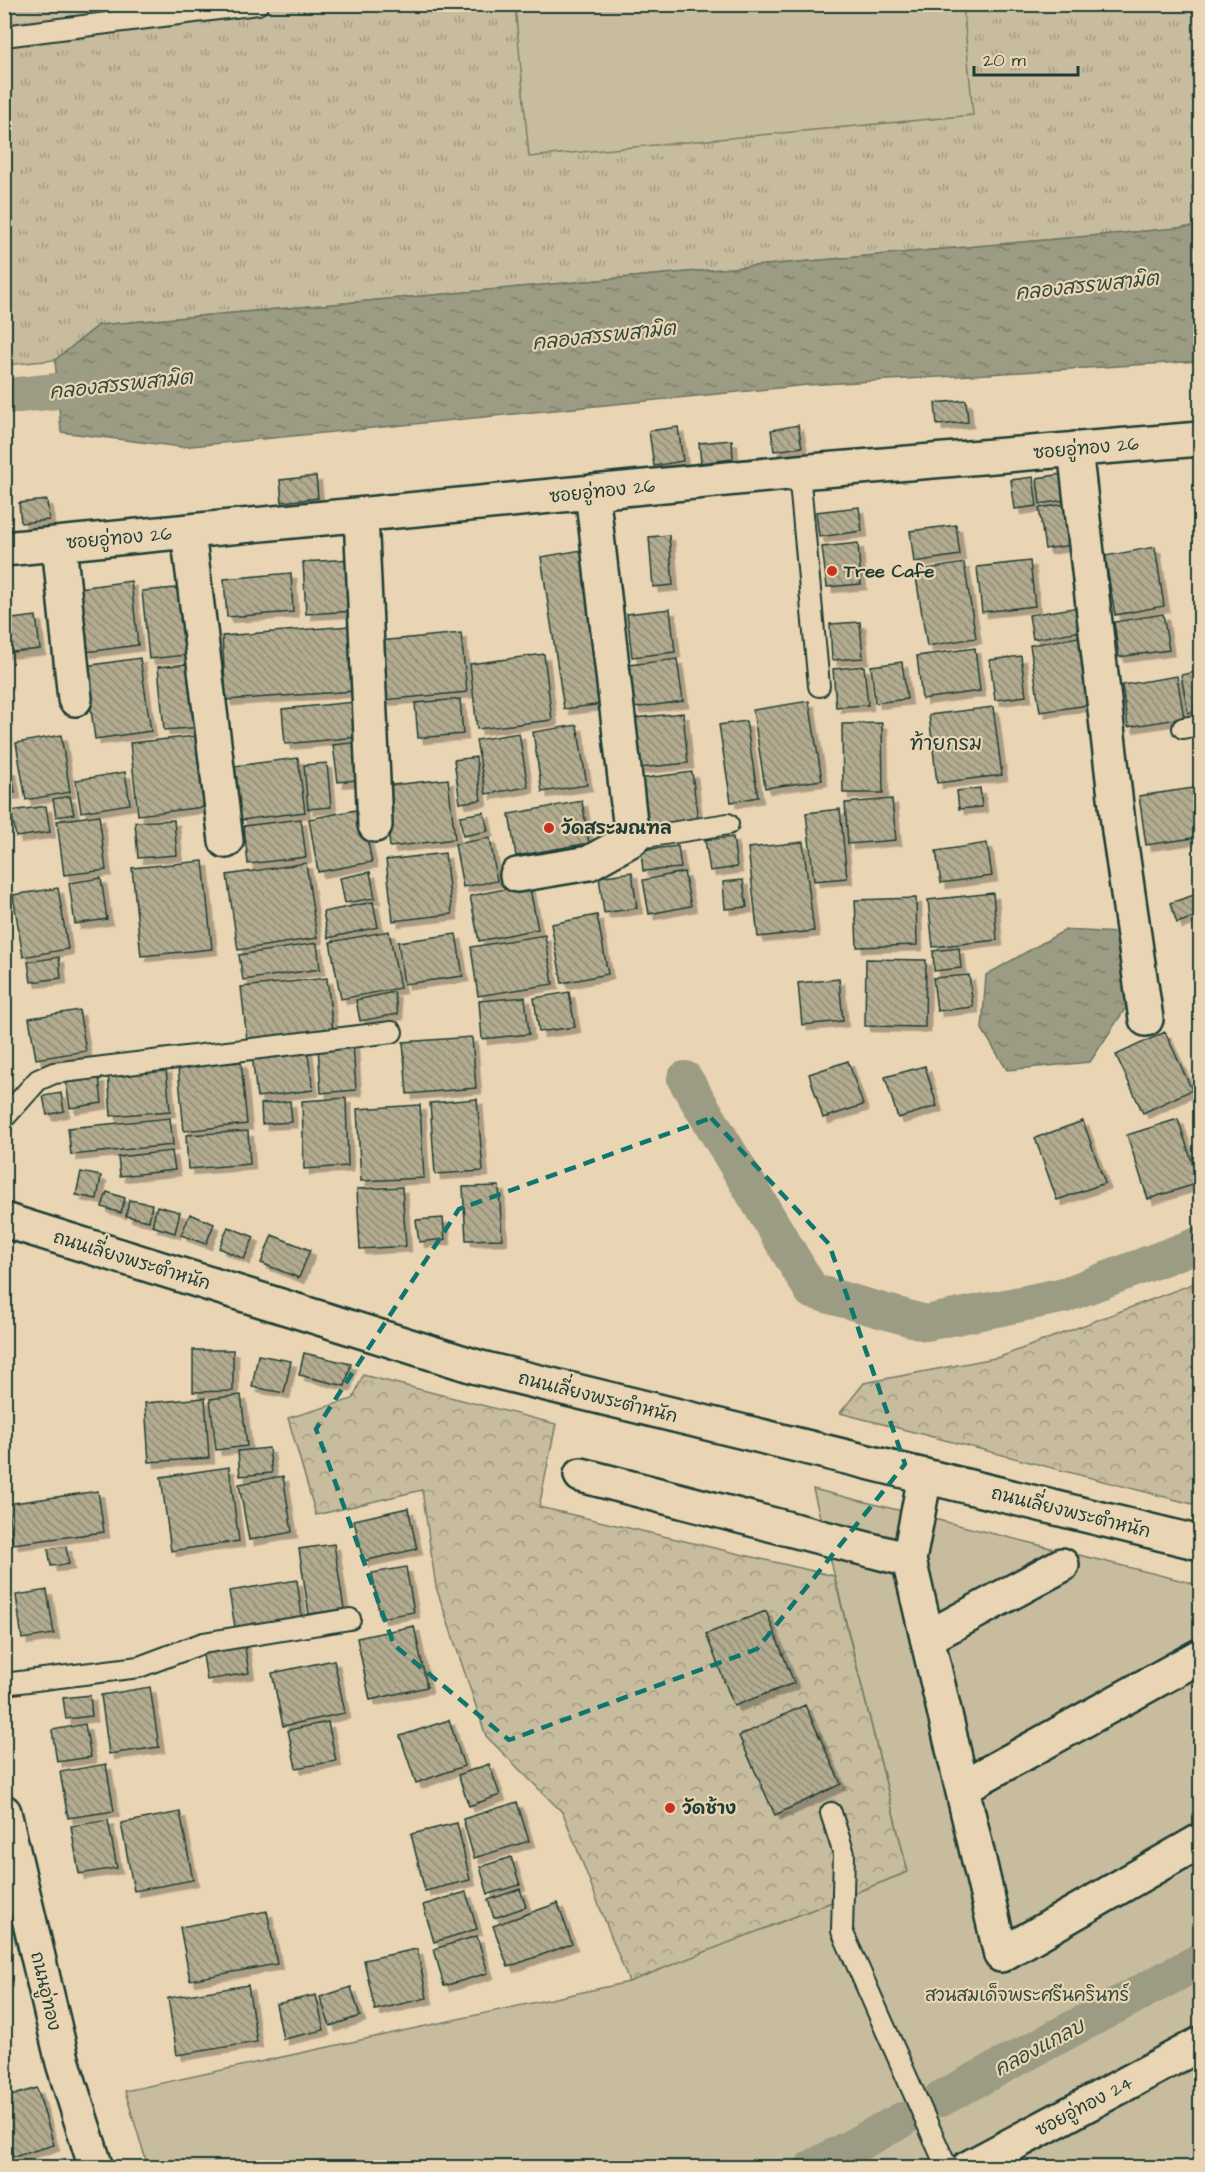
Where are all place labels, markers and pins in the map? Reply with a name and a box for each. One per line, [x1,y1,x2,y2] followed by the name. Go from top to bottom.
[843,559,934,584] place label: Tree Cafe
[825,564,839,578] marker: Tree Cafe
[561,816,672,841] place label: วัดสระมณฑล
[542,821,556,835] marker: วัดสระมณฑล
[682,1796,736,1821] place label: วัดช้าง
[663,1801,677,1815] marker: วัดช้าง

